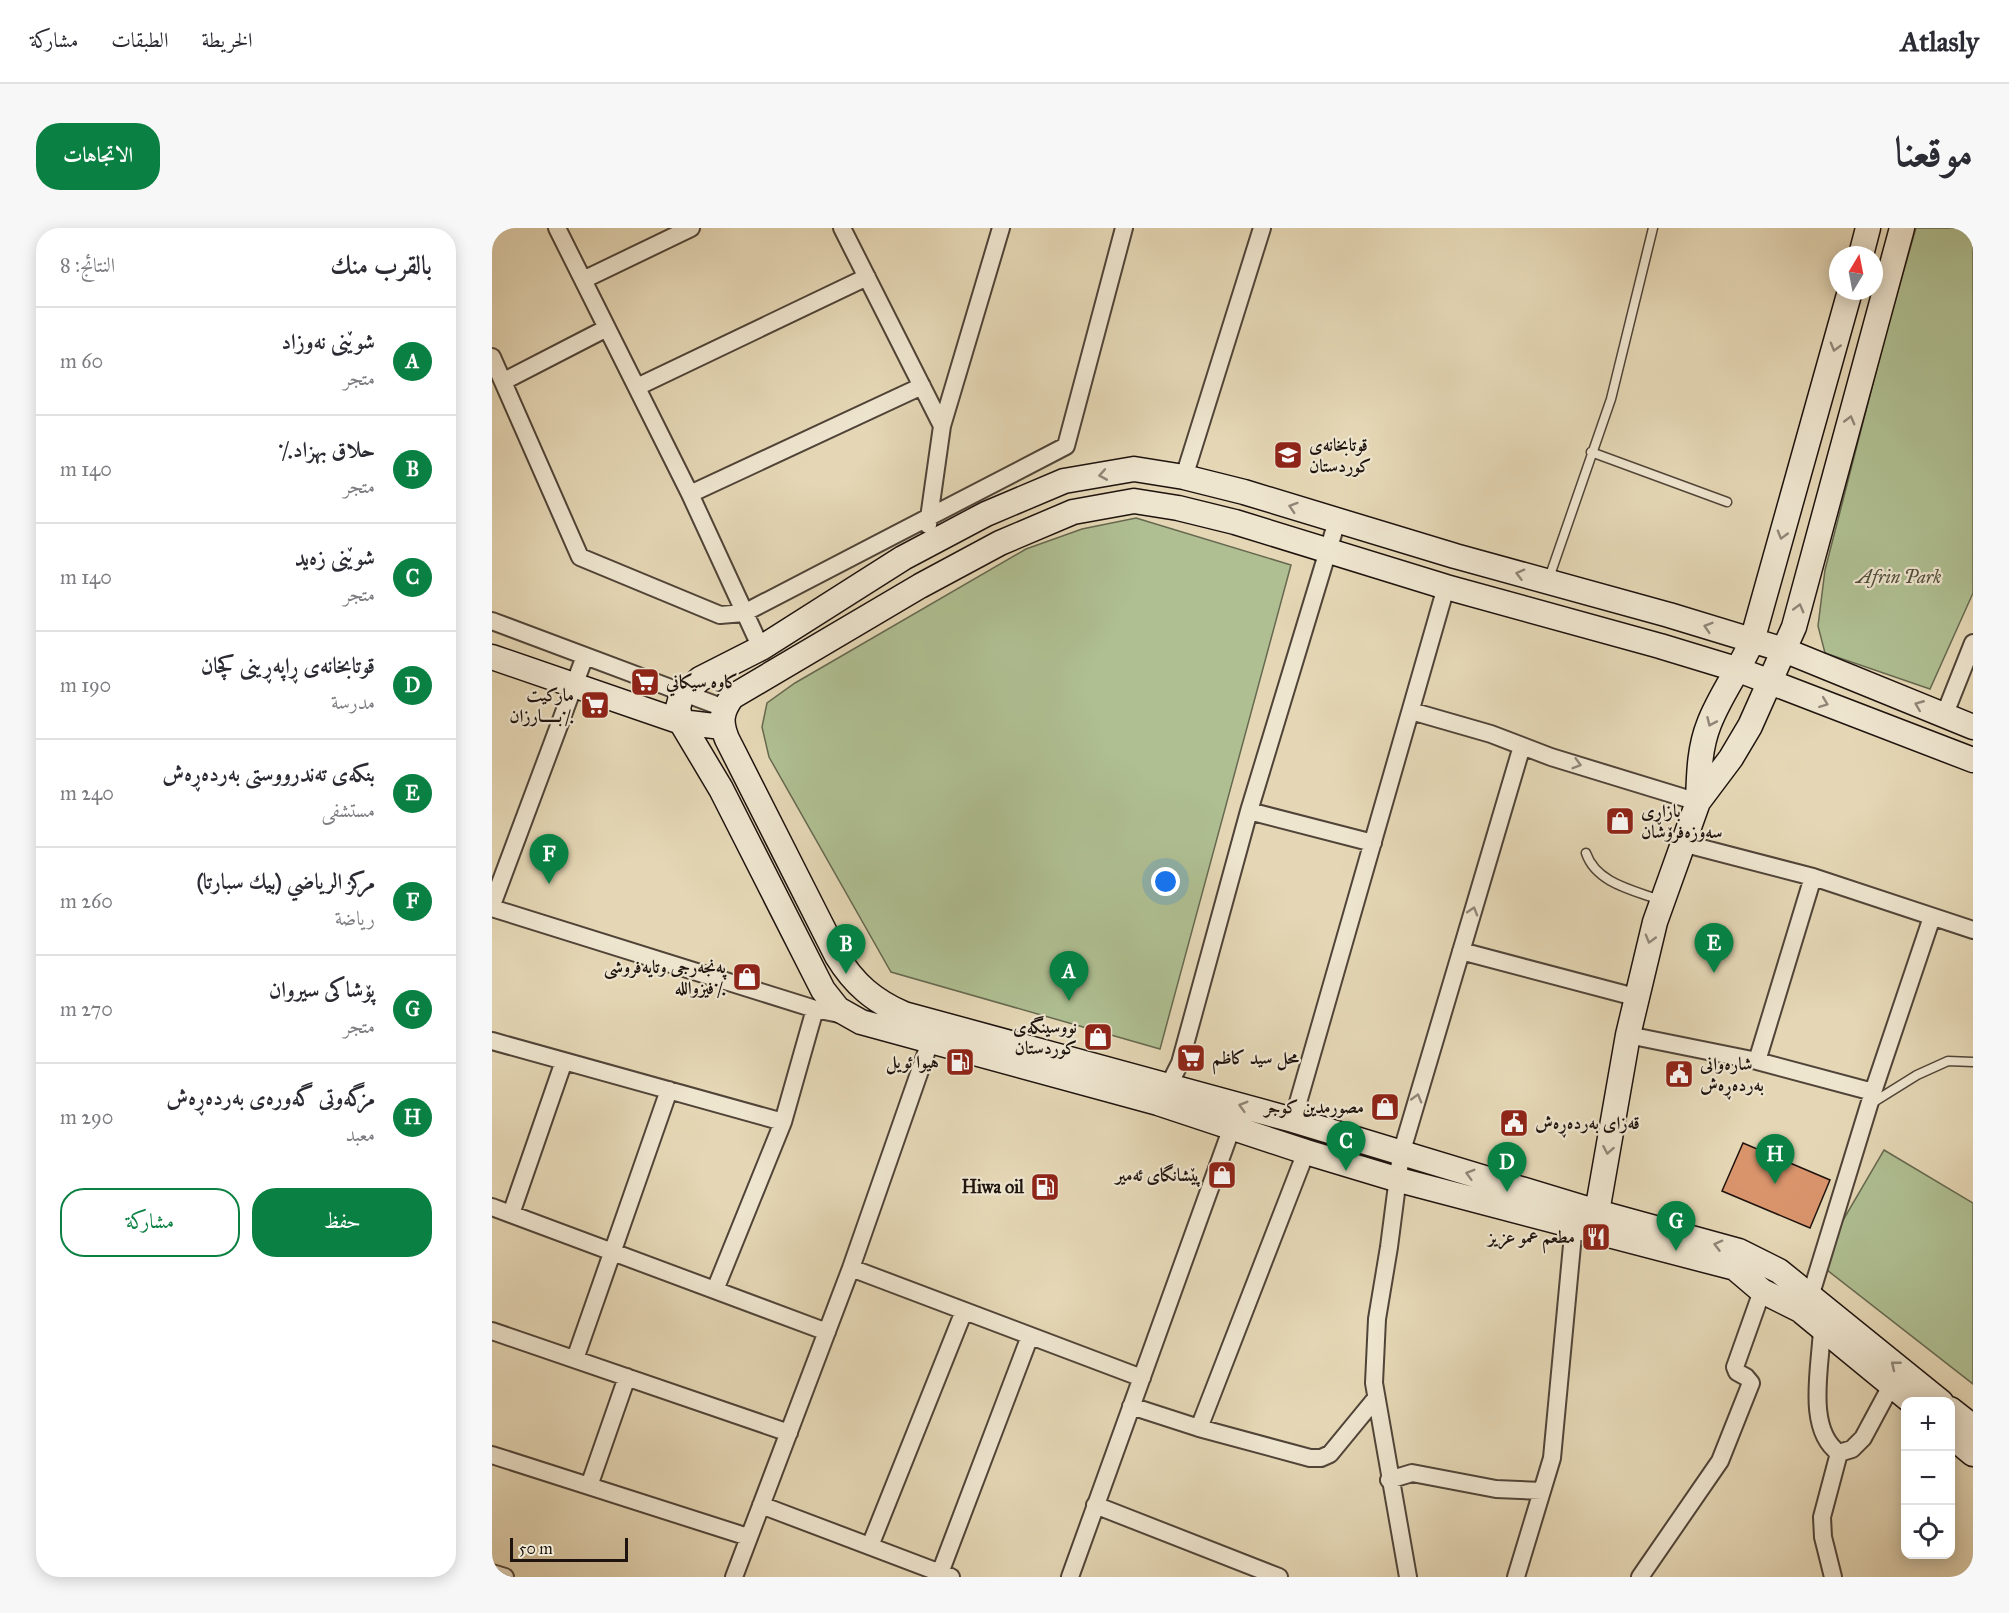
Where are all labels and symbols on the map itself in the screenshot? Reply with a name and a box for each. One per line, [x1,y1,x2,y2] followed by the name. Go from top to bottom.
[1829,246,1883,300] north arrow
[1829,342,1842,352] one-way arrow
[1842,415,1855,425] one-way arrow
[1309,434,1371,477] place label: قوتابخانەی کوردستان
[1272,439,1304,471] school or university icon: قوتابخانەی کوردستان
[1099,468,1108,480] one-way arrow
[1288,502,1299,514] one-way arrow
[1777,529,1789,540] one-way arrow
[1855,566,1941,588] park label: Afrin Park
[1516,568,1526,581] one-way arrow
[1791,603,1804,613] one-way arrow
[1703,622,1714,634] one-way arrow
[629,666,661,698] supermarket icon: كاوه سيكاني
[665,671,738,697] place label: كاوه سيكاني
[509,684,574,727] place label: ماركیت بـــــارزان٪
[579,689,611,721] supermarket icon: ماركیت بـــــارزان٪
[1818,696,1829,708] one-way arrow
[1914,700,1925,712] one-way arrow
[1706,715,1718,726] one-way arrow
[1571,757,1582,769] one-way arrow
[1641,800,1722,844] place label: بازاڕی سەوزەفرۆشان
[1604,805,1636,837] shop icon: بازاڕی سەوزەفرۆشان
[530,834,568,884] pin: F
[1151,867,1180,896] your location
[1466,906,1478,917] one-way arrow
[826,924,866,974] pin: B
[1694,924,1734,973] pin: E
[1645,933,1658,943] one-way arrow
[1050,952,1088,1001] pin: A
[604,956,728,999] place label: پەنجەرجی وتایەفروشی فیزواللە٪
[731,961,763,993] shop icon: پەنجەرجی وتایەفروشی فیزواللە٪
[1013,1016,1077,1059] place label: نووسینگەی کوردستان
[1082,1021,1114,1053] shop icon: نووسینگەی کوردستان
[1175,1042,1207,1074] supermarket icon: محل سيد كاظم
[944,1046,976,1078] fuel station icon: هيوا ئويل
[1212,1047,1300,1075] place label: محل سيد كاظم
[886,1051,939,1075] place label: هيوا ئويل
[1699,1053,1764,1100] place label: شارەوانی بەردەڕەش
[1663,1058,1695,1090] public building icon: شارەوانی بەردەڕەش
[1369,1091,1401,1123] shop icon: مصورمدین كوجر
[1410,1093,1422,1104] one-way arrow
[1263,1096,1364,1118] place label: مصورمدین كوجر
[1238,1101,1249,1113] one-way arrow
[1498,1107,1530,1139] public building icon: قەزای بەردەڕەش
[1535,1112,1640,1138] place label: قەزای بەردەڕەش
[1326,1122,1366,1171] pin: C
[1756,1134,1794,1184] pin: H
[1488,1142,1526,1192] pin: D
[1602,1145,1614,1155] one-way arrow
[1206,1159,1238,1191] shop icon: پێشانگای ئەمیر
[1114,1163,1201,1187] place label: پێشانگای ئەمیر
[1465,1169,1476,1181] one-way arrow
[1029,1171,1061,1203] fuel station icon: Hiwa oil
[961,1176,1025,1198] place label: Hiwa oil
[1656,1202,1696,1251] pin: G
[1580,1221,1612,1253] restaurant icon: مطعم عمو عزيز
[1486,1226,1575,1254] place label: مطعم عمو عزيز
[1713,1240,1724,1252] one-way arrow
[1891,1361,1902,1372] one-way arrow
[510,1535,628,1562] scale bar

